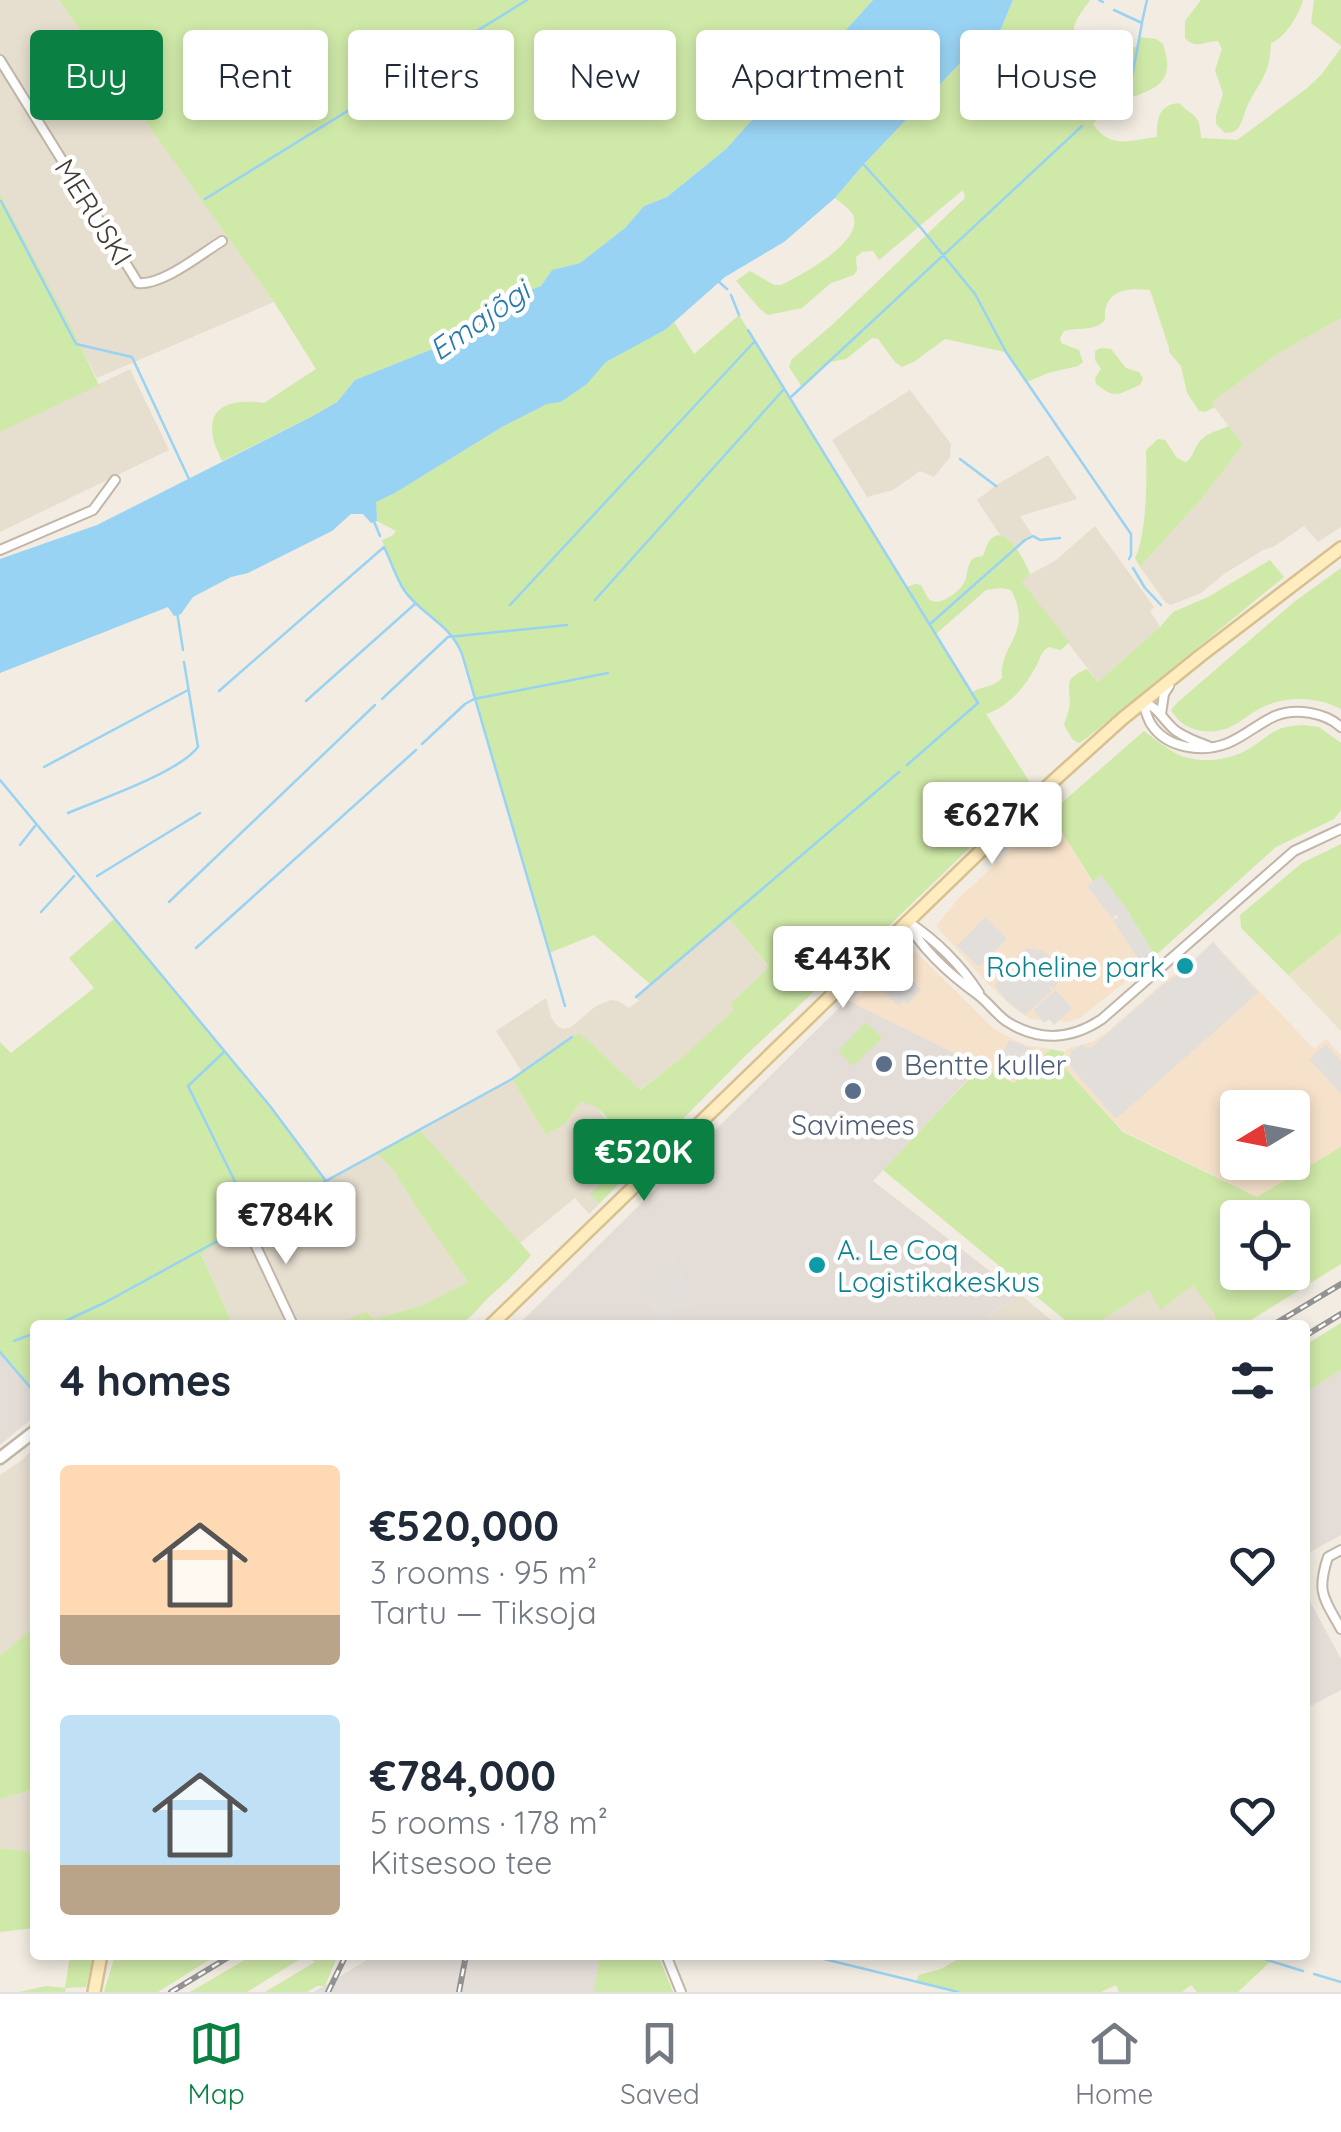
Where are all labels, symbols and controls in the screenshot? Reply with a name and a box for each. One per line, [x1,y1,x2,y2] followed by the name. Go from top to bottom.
[30,30,163,120] chip: Buy
[183,30,328,120] chip: Rent
[348,30,514,120] chip: Filters
[534,30,676,120] chip: New
[696,30,940,120] chip: Apartment
[960,30,1133,120] chip: House
[48,152,140,272] street label: MERUSKI
[421,270,539,368] water label: Emajõgi
[922,782,1062,867] pin: €627K
[945,794,1039,834] text: €627K
[773,926,913,1011] pin: €443K
[795,938,891,978] text: €443K
[986,949,1165,984] place label: Roheline park
[1174,955,1196,977] marker: Roheline park
[904,1047,1067,1082] place label: Bentte kuller
[873,1053,895,1075] marker: Bentte kuller
[842,1080,864,1102] marker: Savimees
[1220,1090,1310,1180] north arrow
[1220,1090,1310,1290] map controls
[791,1107,915,1142] place label: Savimees
[574,1119,714,1204] pin: €520K
[595,1131,693,1171] text: €520K
[216,1182,356,1267] pin: €784K
[239,1194,333,1234] text: €784K
[1220,1200,1310,1290] button: locate
[837,1232,1040,1299] place label: A. Le Coq Logistikakeskus
[806,1254,828,1276] marker: A. Le Coq Logistikakeskus
[1225,1353,1280,1408] icon: filters
[60,1354,231,1407] text: 4 homes
[370,1499,559,1552] text: €520,000
[140,1505,260,1625] icon: home
[1225,1538,1280,1593] icon: heart
[370,1552,597,1592] text: 3 rooms · 95 m²
[370,1592,597,1632] text: Tartu — Tiksoja
[370,1749,556,1802] text: €784,000
[140,1755,260,1875] icon: home
[1225,1788,1280,1843] icon: heart
[370,1802,608,1842] text: 5 rooms · 178 m²
[370,1842,552,1882] text: Kitsesoo tee
[188,2016,245,2111] tab: Map
[620,2016,700,2111] tab: Saved
[1075,2016,1153,2111] tab: Home

